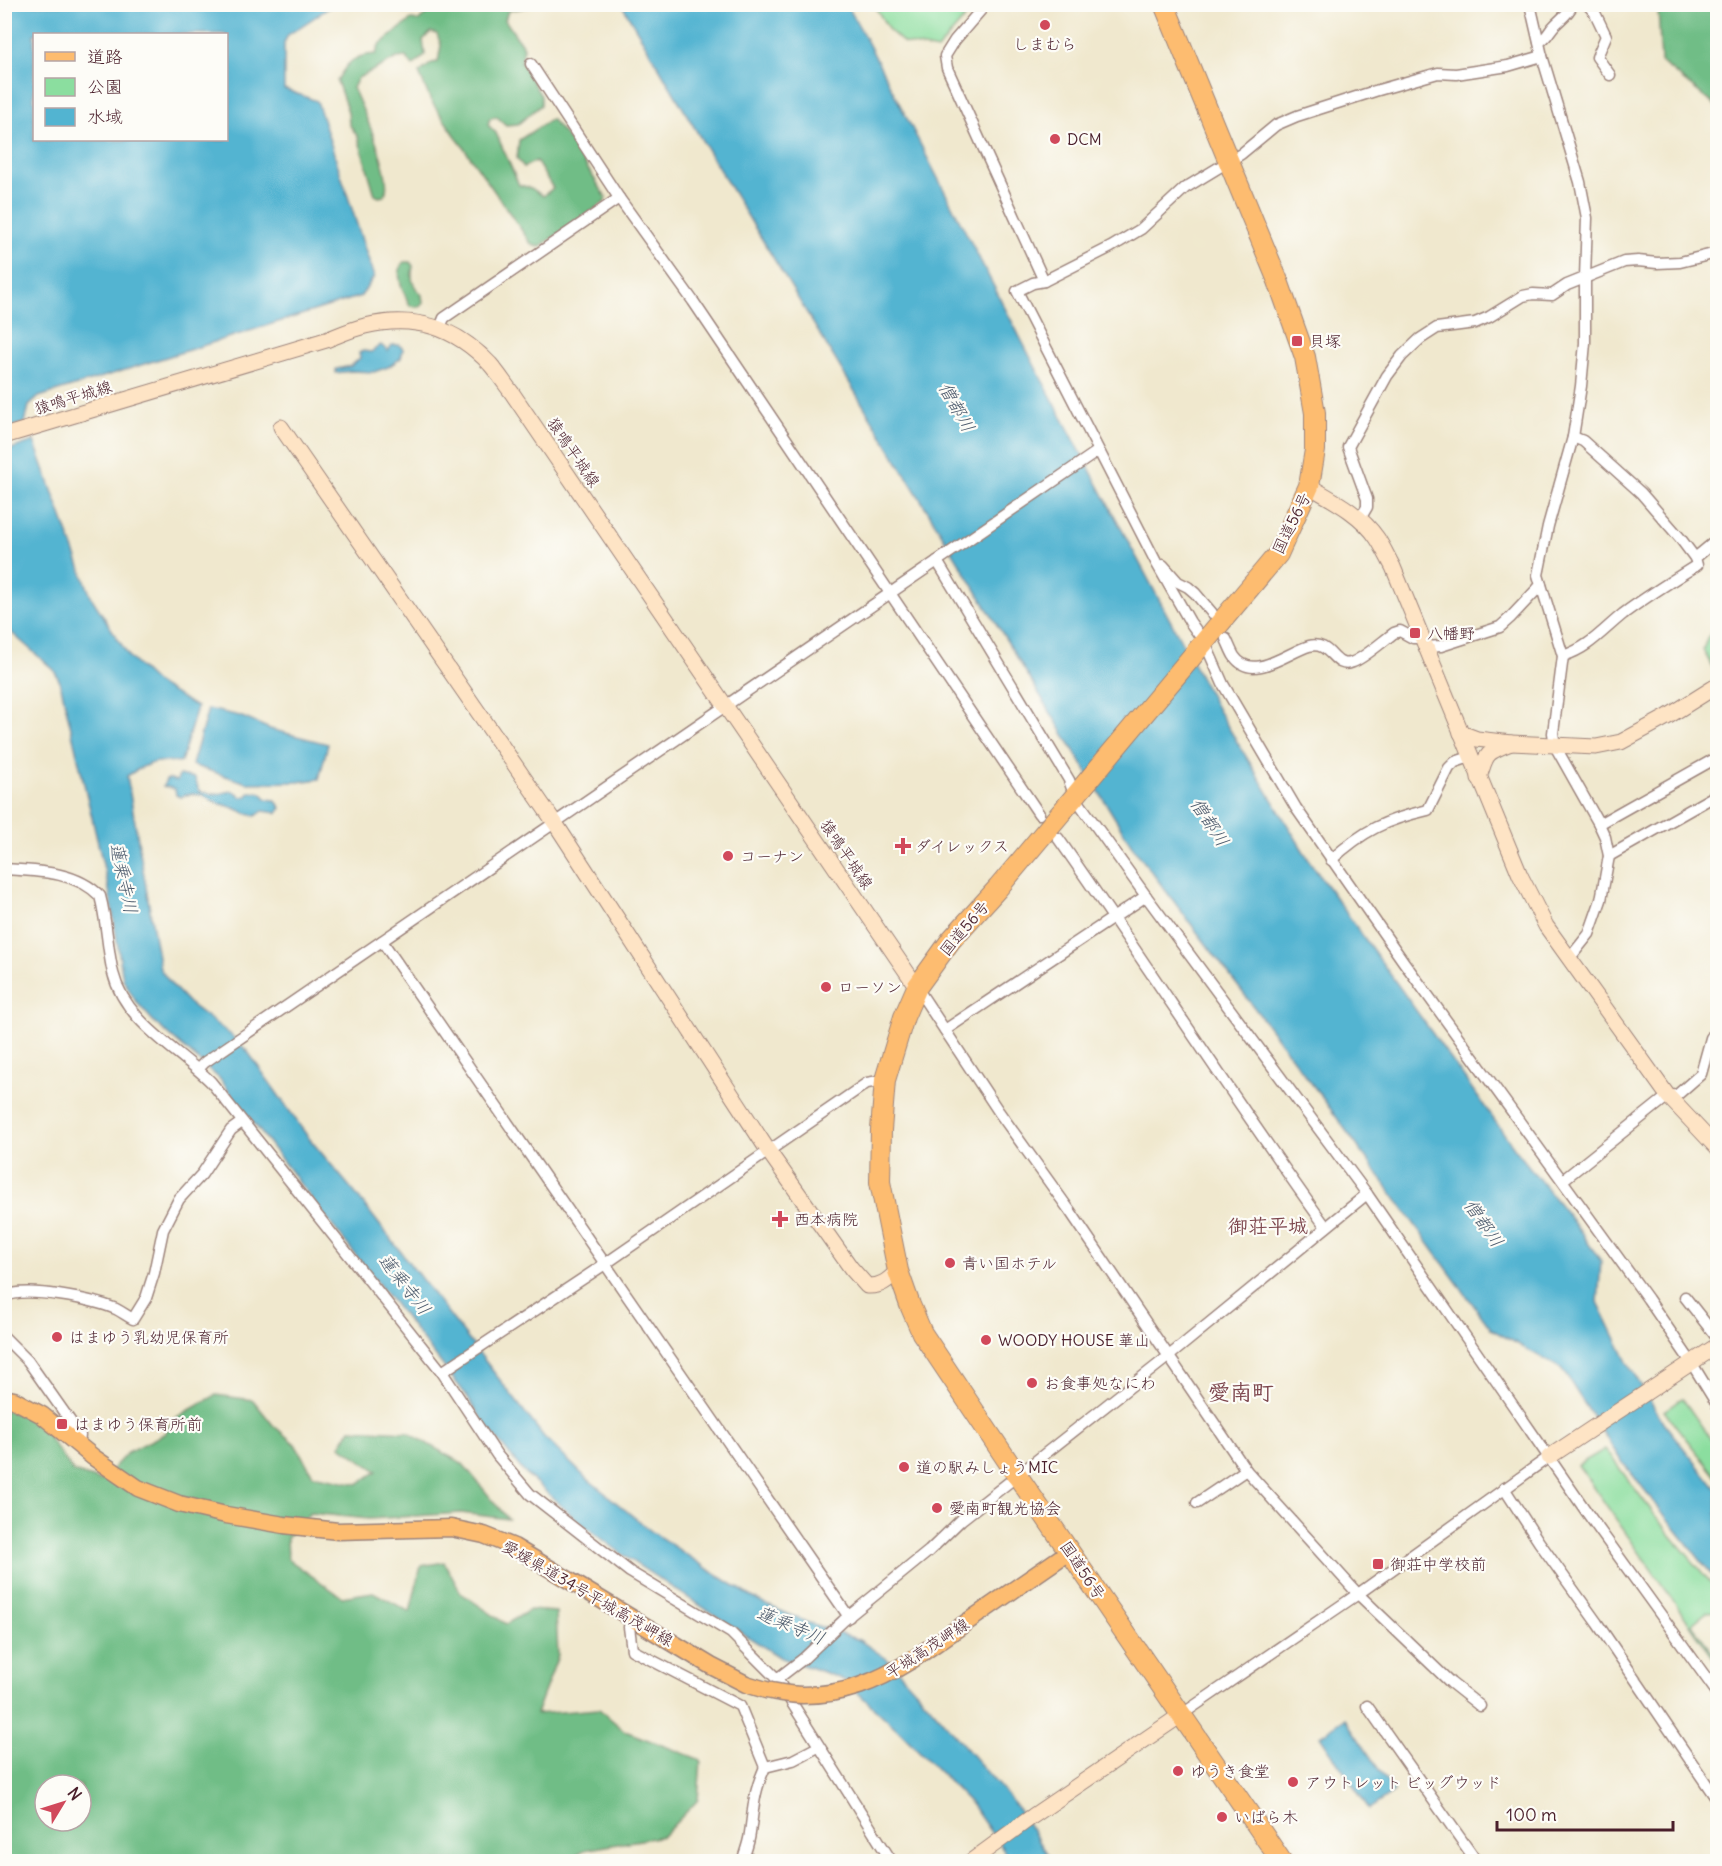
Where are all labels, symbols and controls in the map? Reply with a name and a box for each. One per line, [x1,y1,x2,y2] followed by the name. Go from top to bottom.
[1038,18,1052,32] marker: しまむら
[33,33,228,141] legend
[1013,34,1077,54] place label: しまむら
[87,45,123,68] text: 道路
[87,75,123,98] text: 公園
[87,105,123,128] text: 水域
[1067,129,1102,149] place label: DCM
[1048,132,1062,146] marker: DCM
[1309,331,1341,351] place label: 貝塚
[1290,334,1304,348] marker: 貝塚
[32,376,114,418] street label: 猿鳴平城線
[934,378,980,436] water label: 僧都川
[543,413,605,491] street label: 猿鳴平城線
[1267,489,1315,557] street label: 国道56号
[1427,623,1475,643] place label: 八幡野
[1408,626,1422,640] marker: 八幡野
[1186,793,1234,851] water label: 僧都川
[816,815,878,893] street label: 猿鳴平城線
[915,836,1009,856] place label: ダイレックス
[896,839,910,853] marker: ダイレックス
[105,840,143,916] water label: 蓮乗寺川
[740,846,804,866] place label: コーナン
[721,849,735,863] marker: コーナン
[935,896,993,960] street label: 国道56号
[838,977,902,997] place label: ローソン
[819,980,833,994] marker: ローソン
[1459,1194,1509,1252] water label: 僧都川
[794,1209,858,1229] place label: 西本病院
[771,1210,789,1228] marker: 西本病院
[1228,1213,1308,1238] district label: 御荘平城
[374,1249,436,1319] water label: 蓮乗寺川
[962,1253,1057,1273] place label: 青い国ホテル
[943,1256,957,1270] marker: 青い国ホテル
[69,1327,229,1347] place label: はまゆう乳幼児保育所
[50,1330,64,1344] marker: はまゆう乳幼児保育所
[998,1330,1150,1350] place label: WOODY HOUSE 華山
[979,1333,993,1347] marker: WOODY HOUSE 華山
[1044,1373,1156,1393] place label: お食事処なにわ
[1025,1376,1039,1390] marker: お食事処なにわ
[1208,1378,1274,1406] district label: 愛南町
[74,1414,202,1434] place label: はまゆう保育所前
[55,1417,69,1431] marker: はまゆう保育所前
[916,1457,1058,1477] place label: 道の駅みしょうMIC
[897,1460,911,1474] marker: 道の駅みしょうMIC
[949,1498,1061,1518] place label: 愛南町観光協会
[930,1501,944,1515] marker: 愛南町観光協会
[499,1536,677,1650] street label: 愛媛県道34号平城高茂岬線
[1056,1537,1110,1603] street label: 国道56号
[1390,1554,1486,1574] place label: 御荘中学校前
[1371,1557,1385,1571] marker: 御荘中学校前
[753,1600,829,1650] water label: 蓮乗寺川
[881,1613,973,1683] street label: 平城高茂岬線
[1190,1761,1270,1781] place label: ゆうき食堂
[1171,1764,1185,1778] marker: ゆうき食堂
[1305,1772,1501,1792] place label: アウトレット ビッグウッド
[33,1773,93,1833] north arrow
[1286,1775,1300,1789] marker: アウトレット ビッグウッド
[64,1783,86,1804] text: N
[1497,1794,1672,1832] scale bar
[1506,1803,1557,1826] text: 100 m
[1234,1807,1298,1827] place label: いばら木
[1215,1810,1229,1824] marker: いばら木

